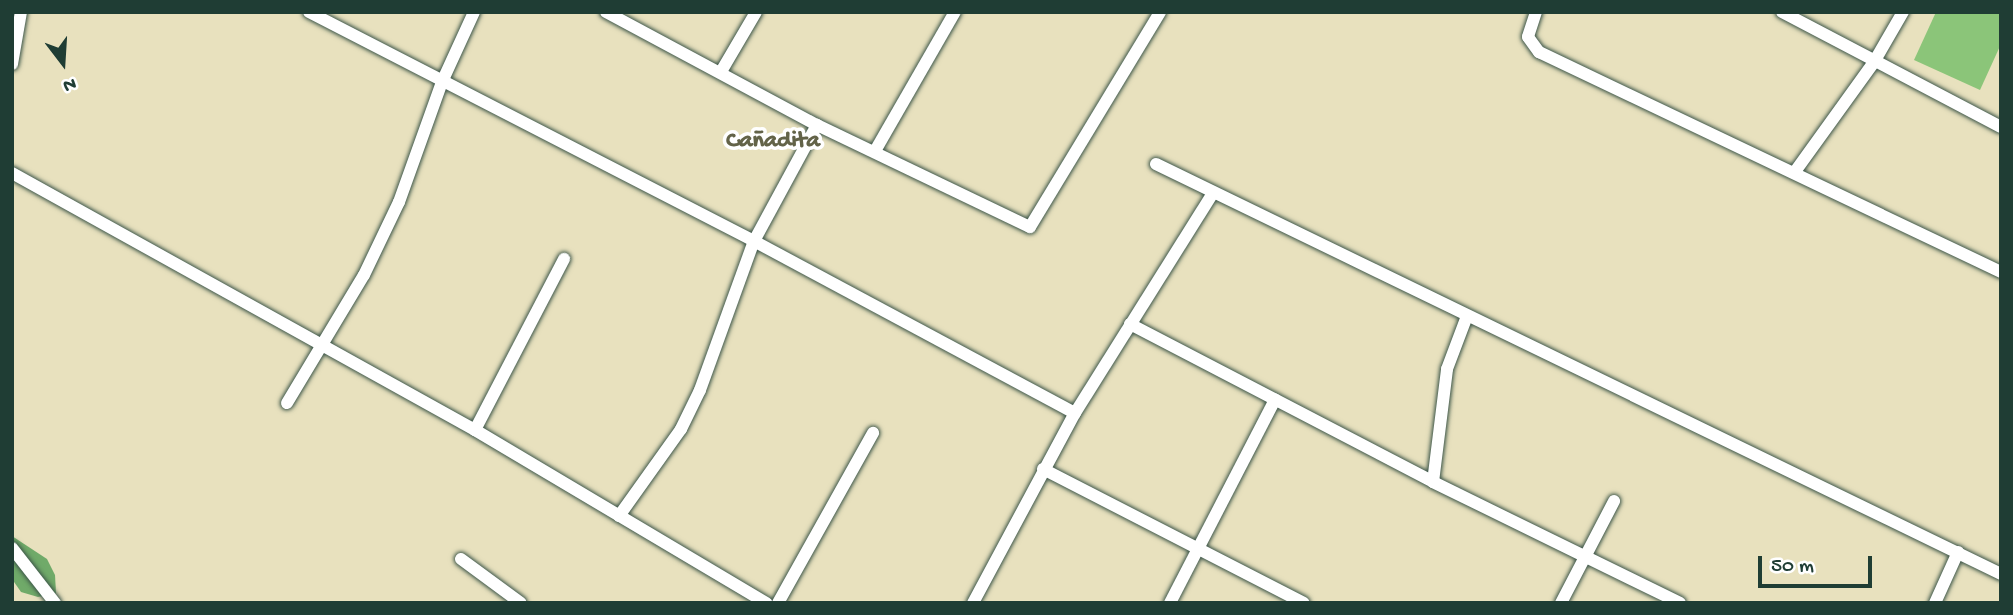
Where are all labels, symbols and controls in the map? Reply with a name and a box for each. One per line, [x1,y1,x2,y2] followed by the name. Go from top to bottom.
[28,28,98,98] north arrow
[60,71,79,96] text: N
[726,128,820,156] district label: Cañadita
[1761,542,1875,586] scale bar
[1771,555,1814,580] text: 50 m

